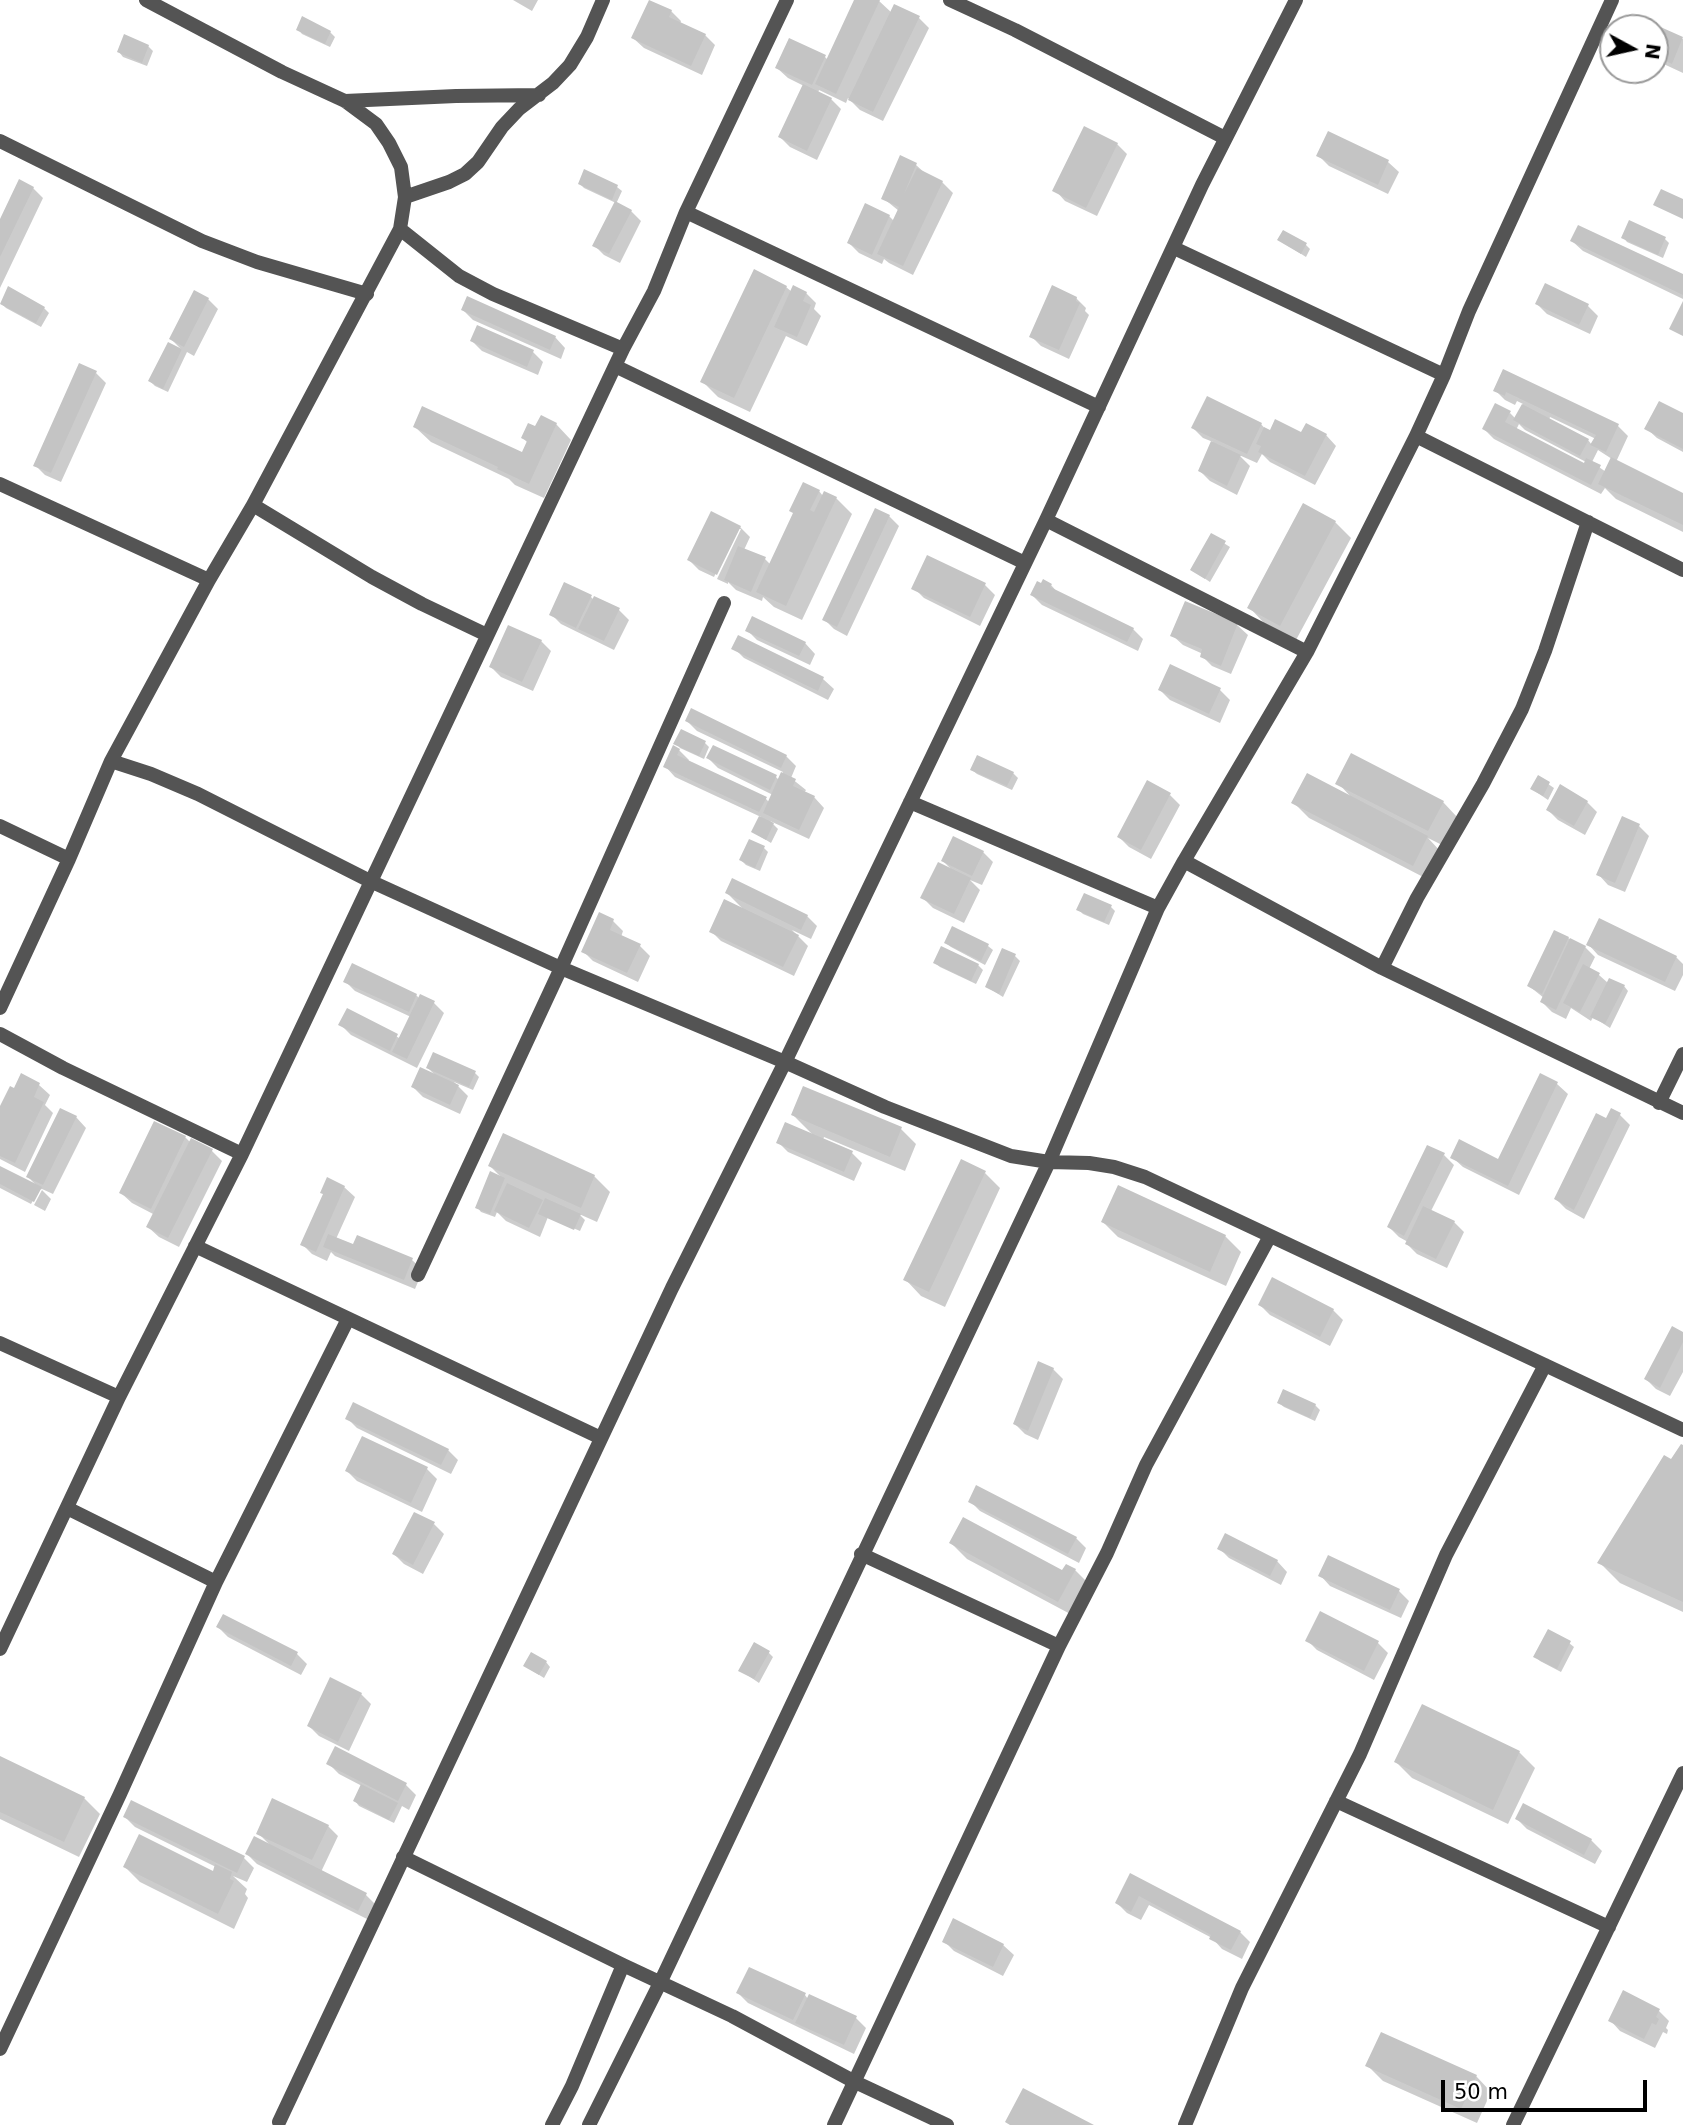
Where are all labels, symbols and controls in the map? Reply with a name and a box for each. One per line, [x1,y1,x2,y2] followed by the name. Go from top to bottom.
[1599,14,1669,84] north arrow
[1641,42,1665,61] text: N
[1445,2066,1652,2110] scale bar
[1454,2080,1508,2104] text: 50 m

